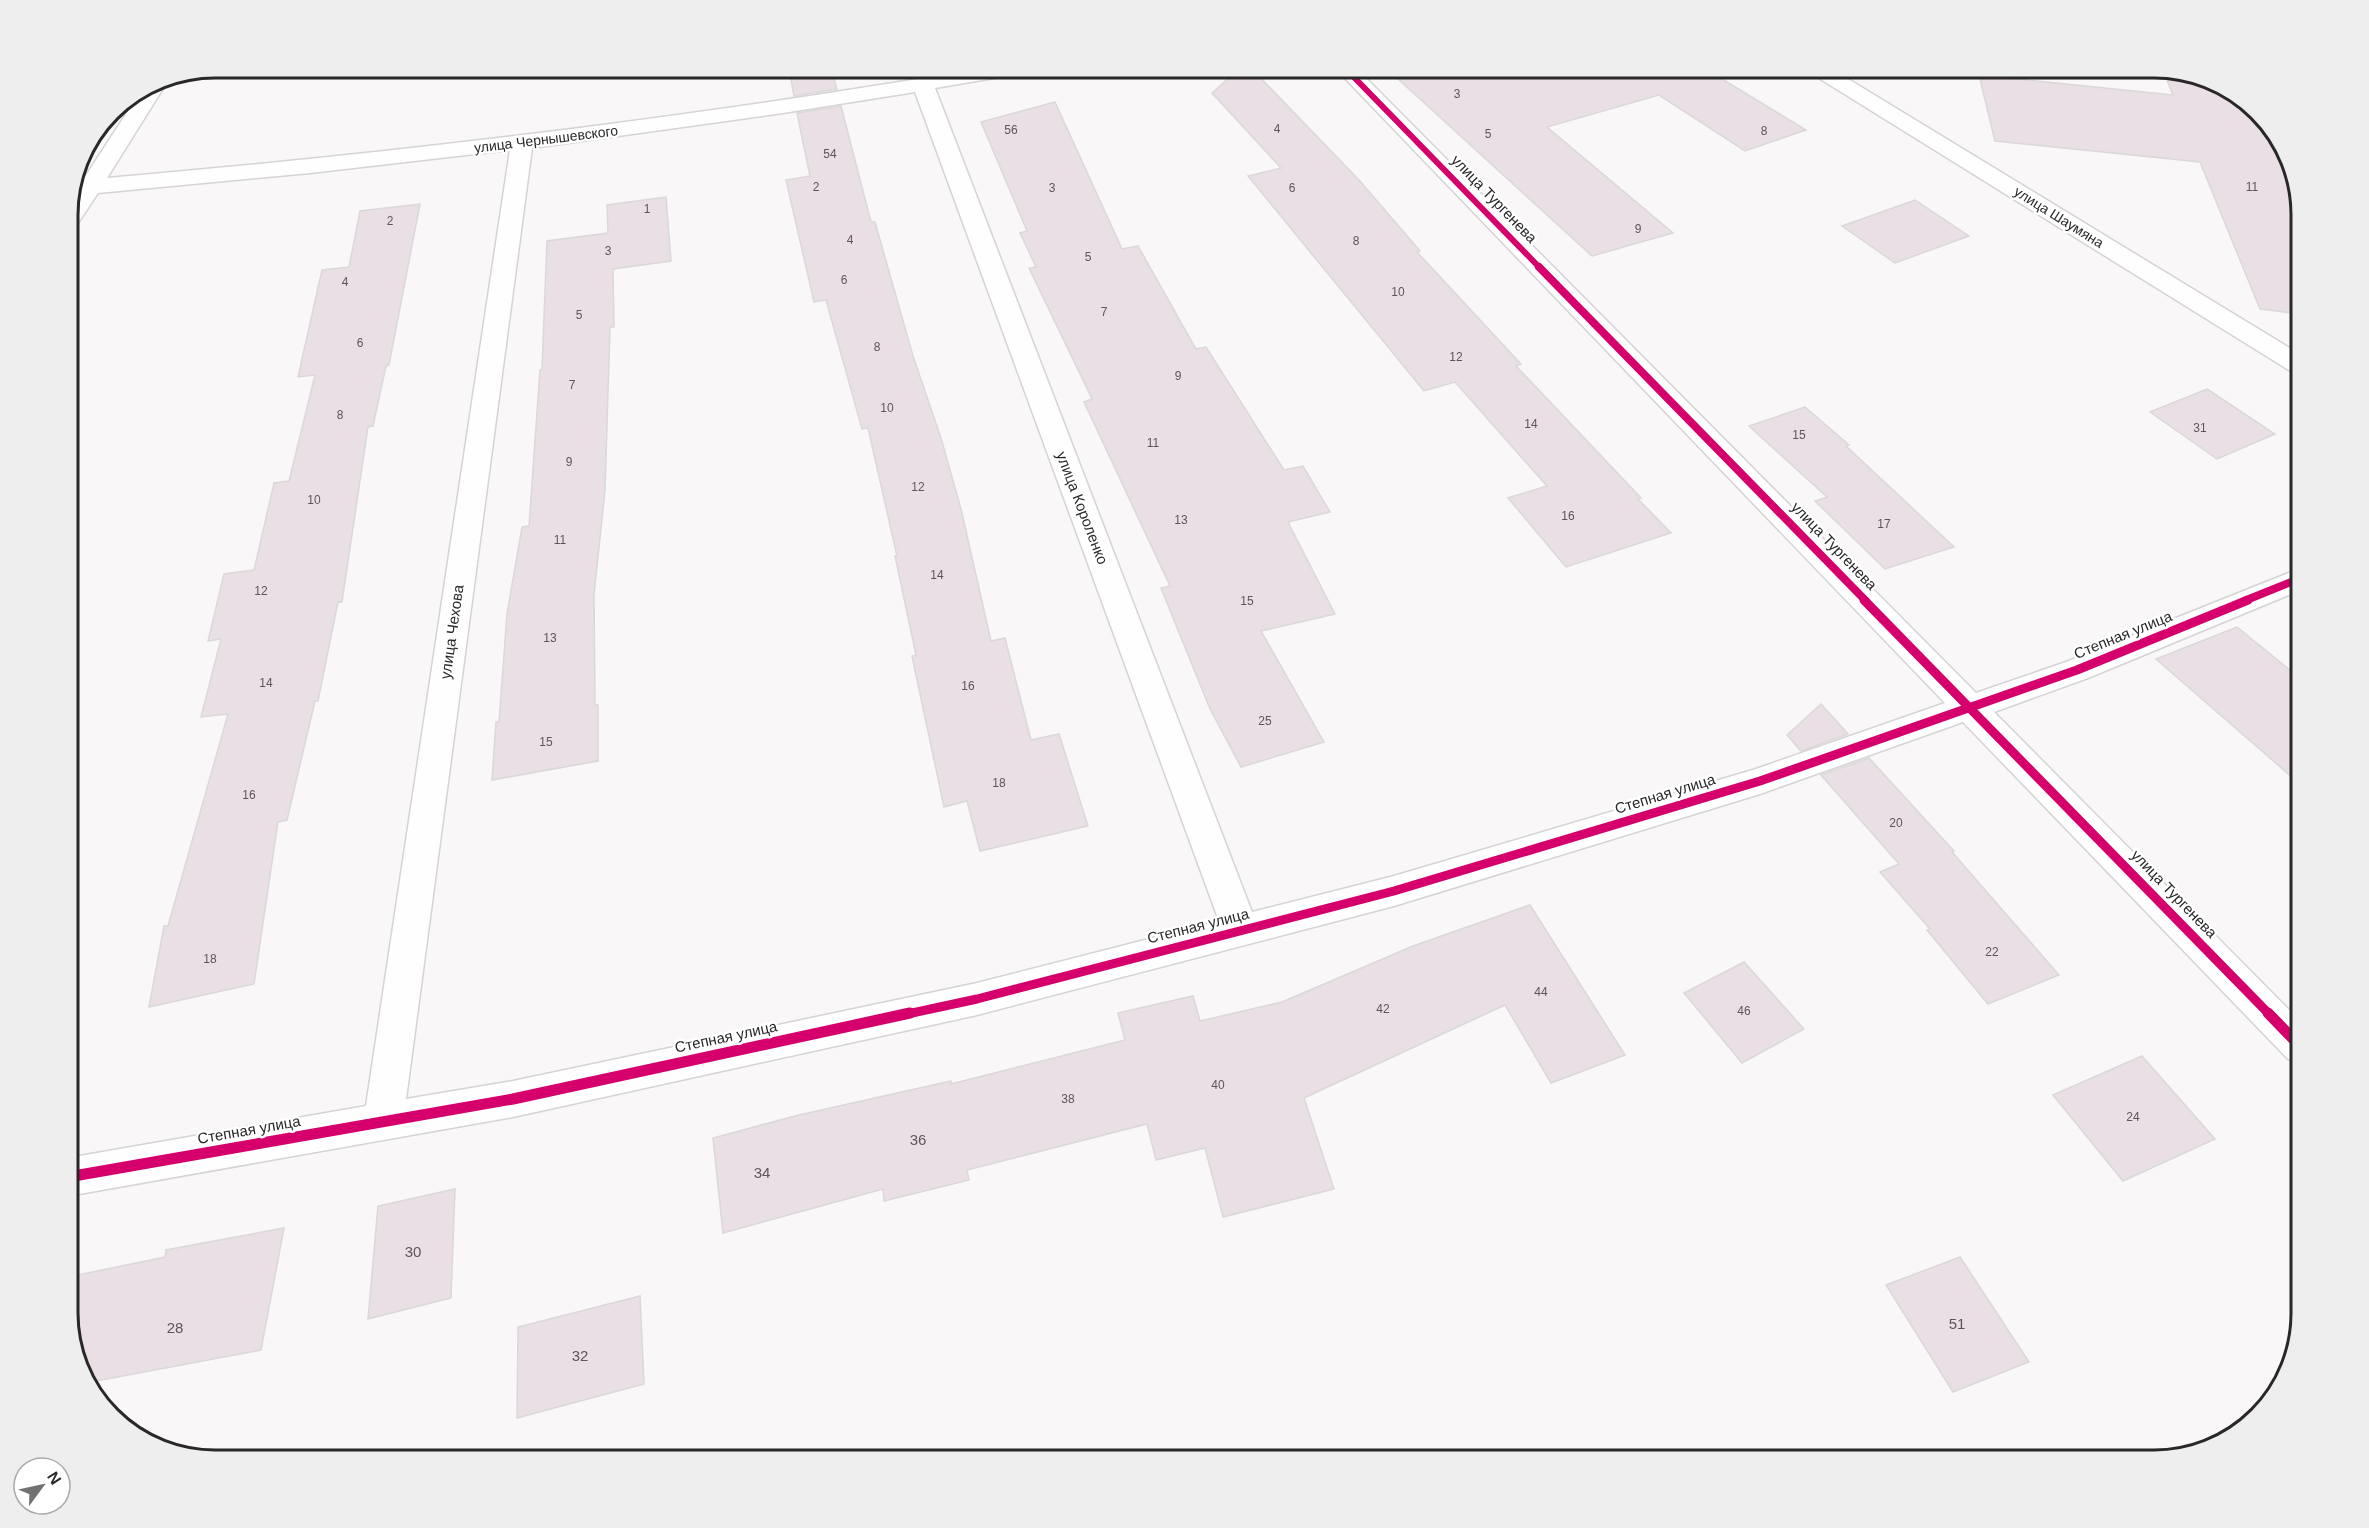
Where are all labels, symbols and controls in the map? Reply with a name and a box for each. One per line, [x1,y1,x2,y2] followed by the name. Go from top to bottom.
[1454,87,1461,101] house number: 3
[473,122,619,156] street label: улица Чернышевского
[1274,122,1281,136] house number: 4
[1004,123,1018,137] house number: 56
[1761,124,1768,138] house number: 8
[1485,127,1492,141] house number: 5
[823,147,837,161] house number: 54
[1448,151,1541,247] street label: улица Тургенева
[813,180,820,194] house number: 2
[2246,180,2259,194] house number: 11
[1049,181,1056,195] house number: 3
[1289,181,1296,195] house number: 6
[2011,183,2107,251] street label: улица Шаумяна
[644,202,651,216] house number: 1
[387,214,394,228] house number: 2
[1635,222,1642,236] house number: 9
[847,233,854,247] house number: 4
[1353,234,1360,248] house number: 8
[605,244,612,258] house number: 3
[1085,250,1092,264] house number: 5
[841,273,848,287] house number: 6
[342,275,349,289] house number: 4
[1391,285,1405,299] house number: 10
[1101,305,1108,319] house number: 7
[576,308,583,322] house number: 5
[357,336,364,350] house number: 6
[874,340,881,354] house number: 8
[1449,350,1463,364] house number: 12
[1175,369,1182,383] house number: 9
[569,378,576,392] house number: 7
[880,401,894,415] house number: 10
[337,408,344,422] house number: 8
[1524,417,1538,431] house number: 14
[2193,421,2207,435] house number: 31
[1792,428,1806,442] house number: 15
[1147,436,1160,450] house number: 11
[1053,449,1112,567] street label: улица Короленко
[566,455,573,469] house number: 9
[911,480,925,494] house number: 12
[307,493,321,507] house number: 10
[1788,498,1881,594] street label: улица Тургенева
[1561,509,1575,523] house number: 16
[1174,513,1188,527] house number: 13
[1877,517,1891,531] house number: 17
[554,533,567,547] house number: 11
[930,568,944,582] house number: 14
[436,583,467,680] street label: улица Чехова
[254,584,268,598] house number: 12
[1240,594,1254,608] house number: 15
[2071,607,2175,662] street label: Степная улица
[543,631,557,645] house number: 13
[259,676,273,690] house number: 14
[961,679,975,693] house number: 16
[1258,714,1272,728] house number: 25
[539,735,553,749] house number: 15
[1613,770,1718,817] street label: Степная улица
[992,776,1006,790] house number: 18
[242,788,256,802] house number: 16
[1889,816,1903,830] house number: 20
[2128,846,2221,942] street label: улица Тургенева
[1145,905,1251,946] street label: Степная улица
[1985,945,1999,959] house number: 22
[203,952,217,966] house number: 18
[1534,985,1548,999] house number: 44
[1376,1002,1390,1016] house number: 42
[1737,1004,1751,1018] house number: 46
[673,1017,779,1056] street label: Степная улица
[1211,1078,1225,1092] house number: 40
[1061,1092,1075,1106] house number: 38
[2126,1110,2140,1124] house number: 24
[196,1112,302,1147] street label: Степная улица
[910,1131,926,1148] house number: 36
[754,1164,770,1181] house number: 34
[405,1243,421,1260] house number: 30
[1949,1315,1965,1332] house number: 51
[167,1319,183,1336] house number: 28
[572,1347,588,1364] house number: 32
[12,1456,72,1516] north arrow
[44,1469,64,1488] text: N

